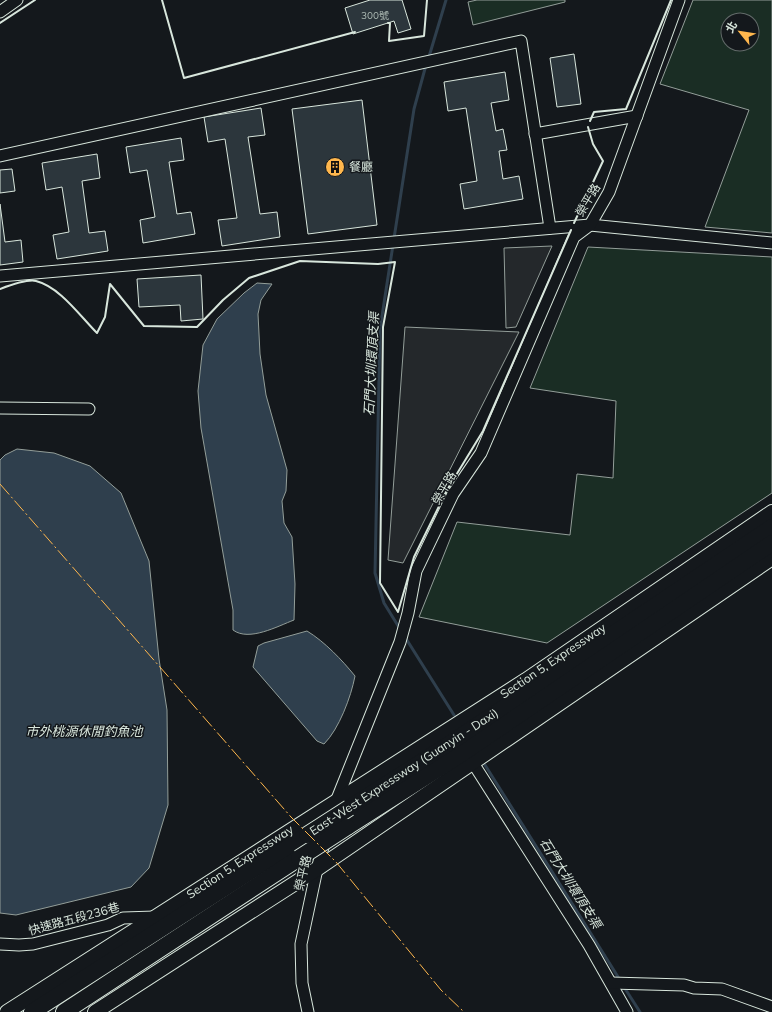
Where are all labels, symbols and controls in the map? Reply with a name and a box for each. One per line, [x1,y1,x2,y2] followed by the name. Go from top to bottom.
[361,9,389,22] house number: 300號
[720,12,760,52] north arrow
[723,19,740,35] text: 北
[324,156,346,178] building icon: 餐廳
[349,159,373,174] place label: 餐廳
[572,180,603,219] street label: 榮平路
[360,310,382,416] water label: 石門大圳環頂支渠
[428,468,459,507] street label: 榮平路
[497,619,609,702] street label: Section 5, Expressway
[307,705,501,838] street label: East-West Expressway (Guanyin - Daxi)
[25,723,144,739] water label: 市外桃源休閒釣魚池
[184,821,296,902] street label: Section 5, Expressway
[537,835,606,933] water label: 石門大圳環頂支渠
[291,854,314,892] street label: 榮平路
[27,899,121,938] street label: 快速路五段236巷

